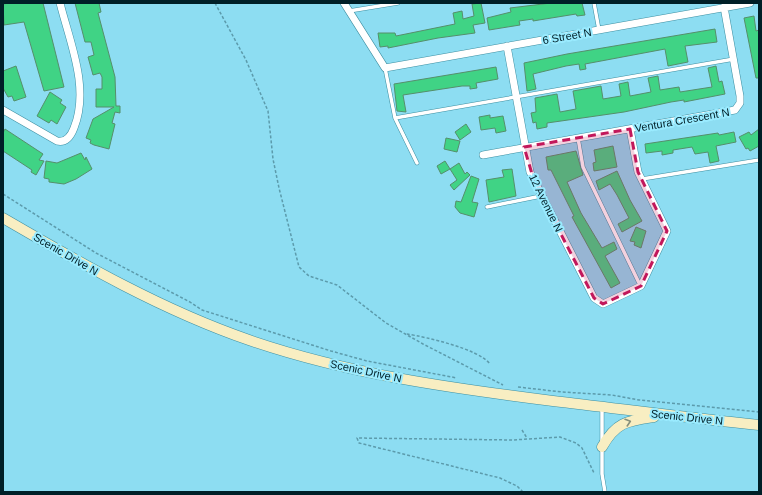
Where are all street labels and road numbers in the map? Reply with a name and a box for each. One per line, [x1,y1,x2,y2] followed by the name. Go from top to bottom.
[542,26,592,46] street label: 6 Street N
[634,106,730,134] street label: Ventura Crescent N
[527,172,565,234] street label: 12 Avenue N
[31,231,101,277] street label: Scenic Drive N
[329,358,403,384] street label: Scenic Drive N
[650,407,724,427] street label: Scenic Drive N

